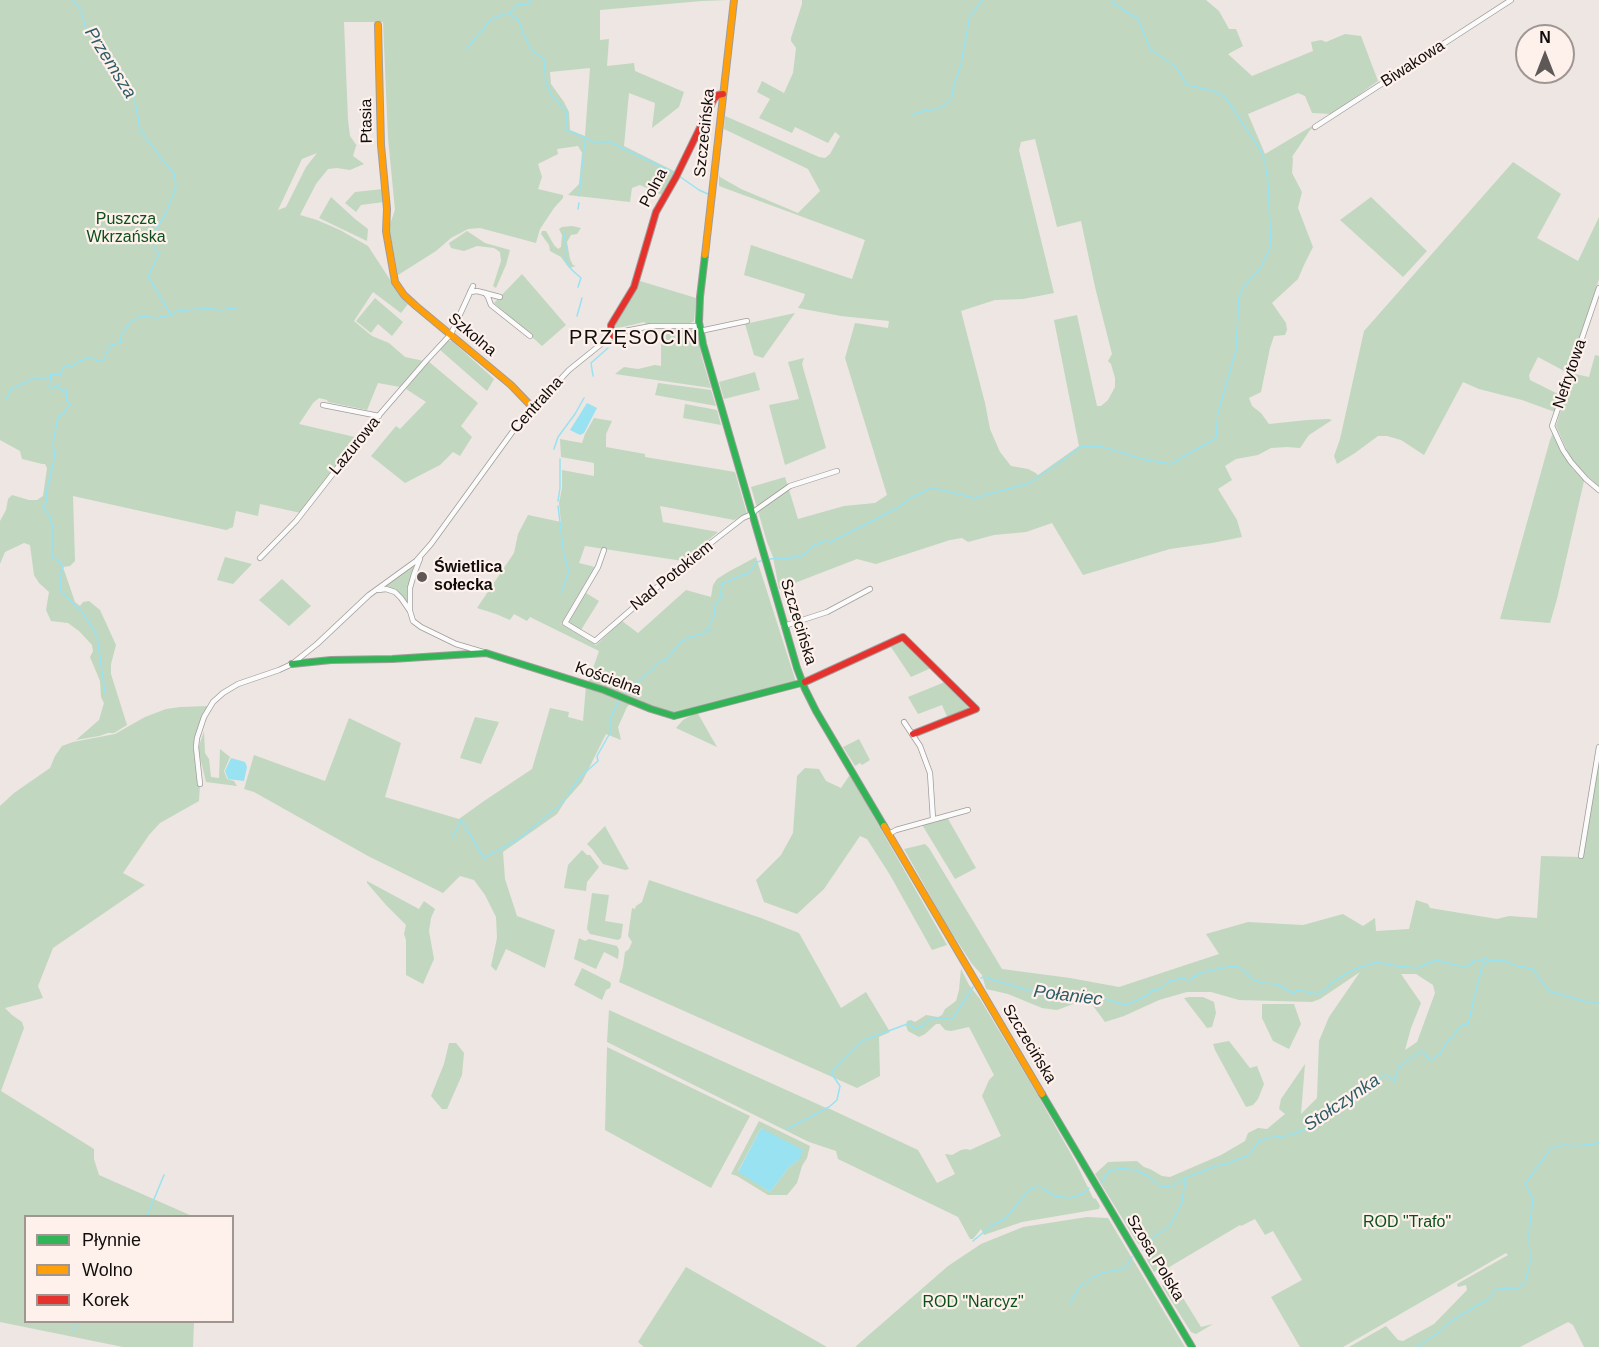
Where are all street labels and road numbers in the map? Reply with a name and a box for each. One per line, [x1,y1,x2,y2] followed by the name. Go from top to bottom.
[1378,36,1448,92] street label: Biwakowa
[691,88,719,178] street label: Szczecińska
[357,99,377,143] street label: Ptasia
[636,165,672,211] street label: Polna
[444,309,500,361] street label: Szkolna
[1549,337,1591,411] street label: Nefrytowa
[507,373,567,437] street label: Centralna
[326,413,384,479] street label: Lazurowa
[627,537,717,615] street label: Nad Potokiem
[776,577,820,667] street label: Szczecińska
[572,658,644,700] street label: Kościelna
[998,1001,1060,1087] street label: Szczecińska
[1122,1212,1188,1304] street label: Szosa Polska

